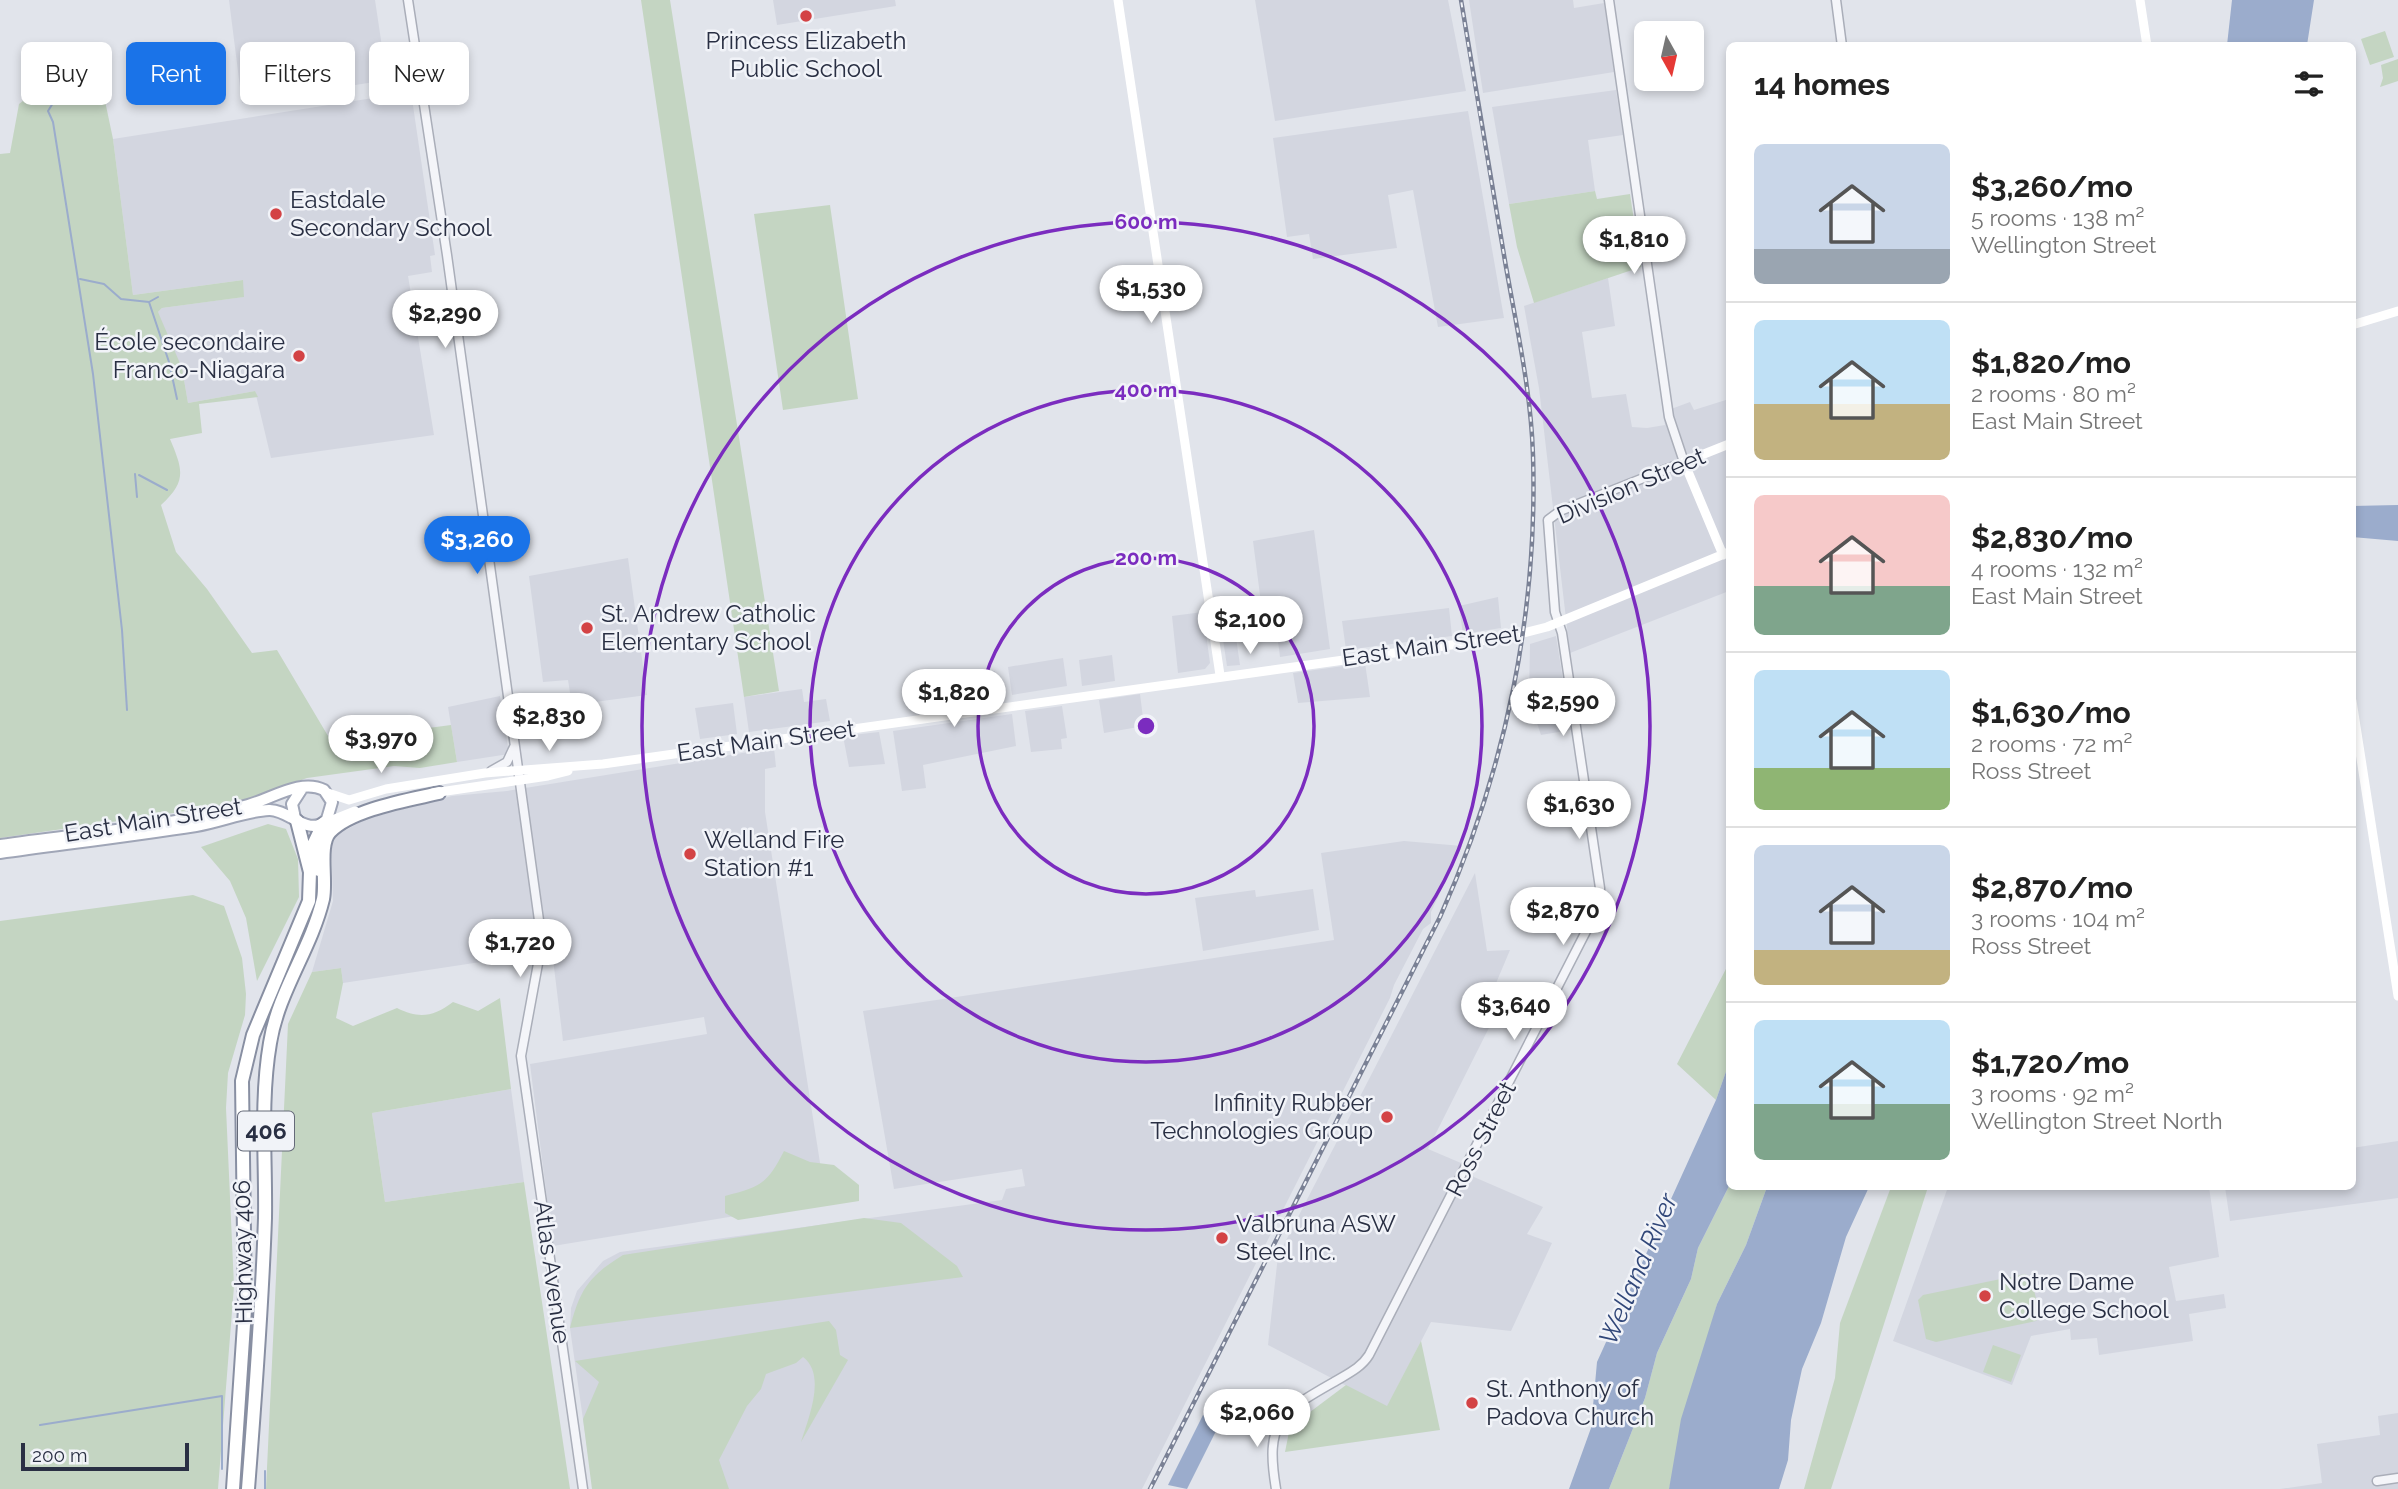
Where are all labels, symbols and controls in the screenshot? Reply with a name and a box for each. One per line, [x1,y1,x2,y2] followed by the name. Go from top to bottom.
[798,8,814,24] marker: Princess Elizabeth Public School
[1634,21,1704,91] north arrow
[1634,21,1704,91] map controls
[705,26,907,83] place label: Princess Elizabeth Public School
[21,42,112,105] chip: Buy
[126,42,226,105] chip: Rent
[240,42,355,105] chip: Filters
[369,42,469,105] chip: New
[2290,65,2328,103] icon: filters
[1754,67,1890,102] text: 14 homes
[1971,169,2133,204] text: $3,260/mo
[1810,172,1894,256] icon: home
[290,185,492,242] place label: Eastdale Secondary School
[1971,204,2145,231] text: 5 rooms · 138 m²
[268,206,284,222] marker: Eastdale Secondary School
[1114,209,1178,234] text: 600 m
[1577,216,1691,276] pin: $1,810
[1599,225,1669,252] text: $1,810
[1971,231,2156,258] text: Wellington Street
[1094,266,1208,325] pin: $1,530
[1116,274,1186,301] text: $1,530
[388,290,502,350] pin: $2,290
[408,299,482,326] text: $2,290
[94,327,285,384] place label: École secondaire Franco-Niagara
[1971,345,2131,380] text: $1,820/mo
[291,348,307,364] marker: École secondaire Franco-Niagara
[1810,348,1894,432] icon: home
[1115,377,1177,402] text: 400 m
[1971,380,2136,407] text: 2 rooms · 80 m²
[1971,407,2143,434] text: East Main Street
[1552,441,1709,530] street label: Division Street
[420,516,534,576] pin: $3,260
[1971,520,2133,555] text: $2,830/mo
[1810,523,1894,607] icon: home
[440,525,514,552] text: $3,260
[1115,545,1177,570] text: 200 m
[1971,555,2143,582] text: 4 rooms · 132 m²
[1971,582,2143,609] text: East Main Street
[1193,596,1307,656] pin: $2,100
[601,599,816,656] place label: St. Andrew Catholic Elementary School
[1214,605,1286,632] text: $2,100
[1340,619,1522,672] street label: East Main Street
[579,620,595,636] marker: St. Andrew Catholic Elementary School
[897,670,1011,729] pin: $1,820
[918,678,990,705] text: $1,820
[1506,678,1620,738] pin: $2,590
[1526,687,1600,714] text: $2,590
[492,694,606,753] pin: $2,830
[1971,695,2131,730] text: $1,630/mo
[1810,698,1894,782] icon: home
[512,702,586,729] text: $2,830
[675,714,857,767] street label: East Main Street
[1134,714,1158,738] centre of rings
[324,716,438,775] pin: $3,970
[344,724,418,751] text: $3,970
[1971,730,2132,757] text: 2 rooms · 72 m²
[1971,757,2091,784] text: Ross Street
[1522,782,1636,841] pin: $1,630
[1543,790,1615,817] text: $1,630
[62,791,244,848] street label: East Main Street
[704,825,844,882] place label: Welland Fire Station #1
[682,846,698,862] marker: Welland Fire Station #1
[1971,870,2133,905] text: $2,870/mo
[1810,873,1894,957] icon: home
[1506,888,1620,947] pin: $2,870
[1526,896,1600,923] text: $2,870
[1971,905,2145,932] text: 3 rooms · 104 m²
[463,920,577,979] pin: $1,720
[485,928,555,955] text: $1,720
[1971,932,2091,959] text: Ross Street
[1457,982,1571,1042] pin: $3,640
[1477,991,1551,1018] text: $3,640
[1971,1045,2129,1080] text: $1,720/mo
[1810,1048,1894,1132] icon: home
[1439,1076,1522,1201] street label: Ross Street
[1971,1080,2134,1107] text: 3 rooms · 92 m²
[1150,1088,1374,1145] place label: Infinity Rubber Technologies Group
[1971,1107,2223,1134] text: Wellington Street North
[1379,1109,1395,1125] marker: Infinity Rubber Technologies Group
[238,1112,294,1150] road number: 406
[227,1180,258,1324] street label: Highway 406
[1593,1188,1684,1349] water label: Welland River
[528,1198,577,1346] street label: Atlas Avenue
[1236,1209,1396,1266] place label: Valbruna ASW Steel Inc.
[1214,1230,1230,1246] marker: Valbruna ASW Steel Inc.
[1999,1267,2169,1324] place label: Notre Dame College School
[1977,1288,1993,1304] marker: Notre Dame College School
[1486,1374,1654,1431] place label: St. Anthony of Padova Church
[1200,1390,1314,1449] pin: $2,060
[1464,1395,1480,1411] marker: St. Anthony of Padova Church
[1219,1398,1295,1425] text: $2,060
[21,1440,189,1472] scale bar
[32,1444,87,1466] text: 200 m

